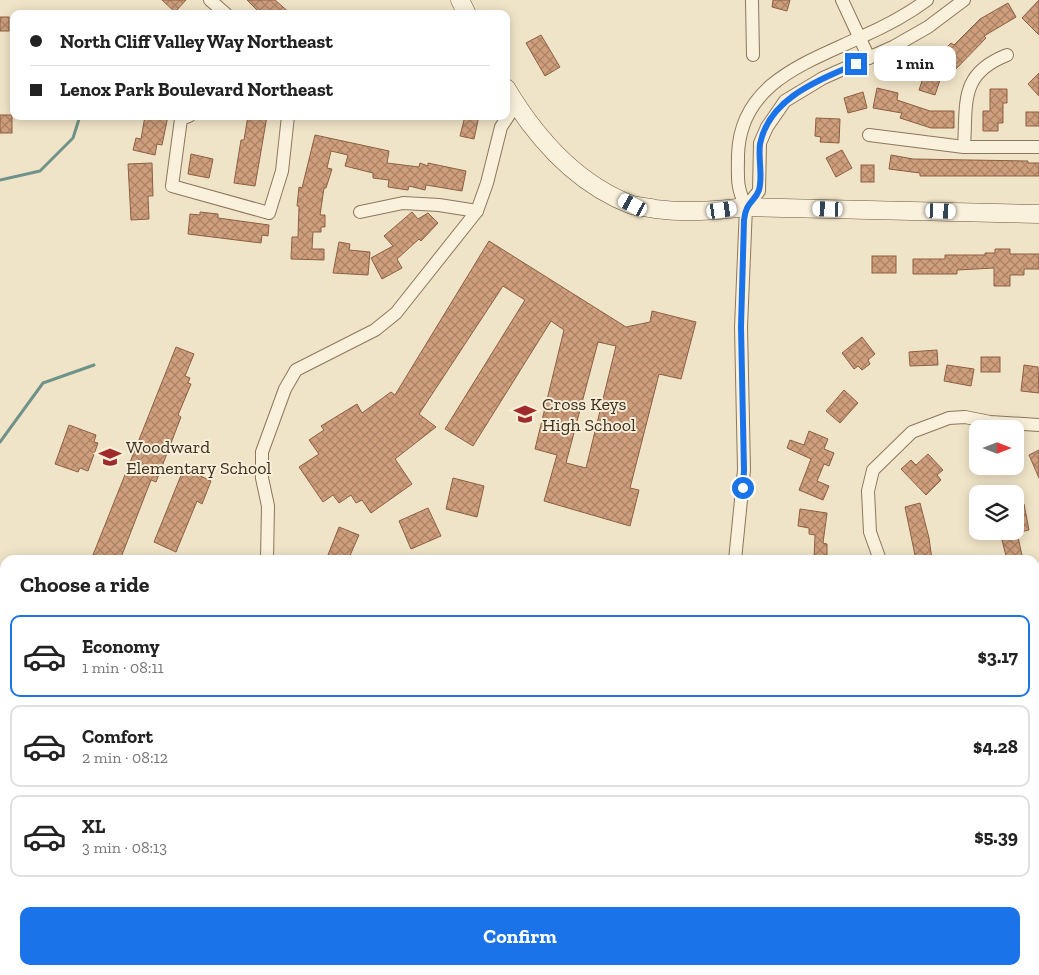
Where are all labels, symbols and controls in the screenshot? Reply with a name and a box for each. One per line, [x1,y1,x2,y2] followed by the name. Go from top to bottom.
[60,30,333,53] text: North Cliff Valley Way Northeast
[874,46,956,82] callout: 1 min
[845,53,867,75] route end
[896,54,934,73] text: 1 min
[60,78,333,101] text: Lenox Park Boulevard Northeast
[616,191,649,219] car
[706,200,737,220] car
[812,201,843,217] car
[925,203,956,219] car
[542,393,636,436] place label: Cross Keys High School
[512,401,538,427] school or university icon: Cross Keys High School
[969,420,1024,475] north arrow
[969,420,1024,540] map controls
[126,436,271,479] place label: Woodward Elementary School
[97,444,123,470] school or university icon: Woodward Elementary School
[732,477,754,499] route start
[969,485,1024,540] button: layers
[20,571,150,598] text: Choose a ride
[22,634,67,679] icon: car
[82,635,160,658] text: Economy
[978,645,1018,668] text: $3.17
[82,658,164,677] text: 1 min · 08:11
[22,724,67,769] icon: car
[82,725,153,748] text: Comfort
[973,735,1018,758] text: $4.28
[82,748,168,767] text: 2 min · 08:12
[22,814,67,859] icon: car
[82,815,105,838] text: XL
[974,825,1018,848] text: $5.39
[82,838,167,857] text: 3 min · 08:13
[20,907,1020,965] button: Confirm

